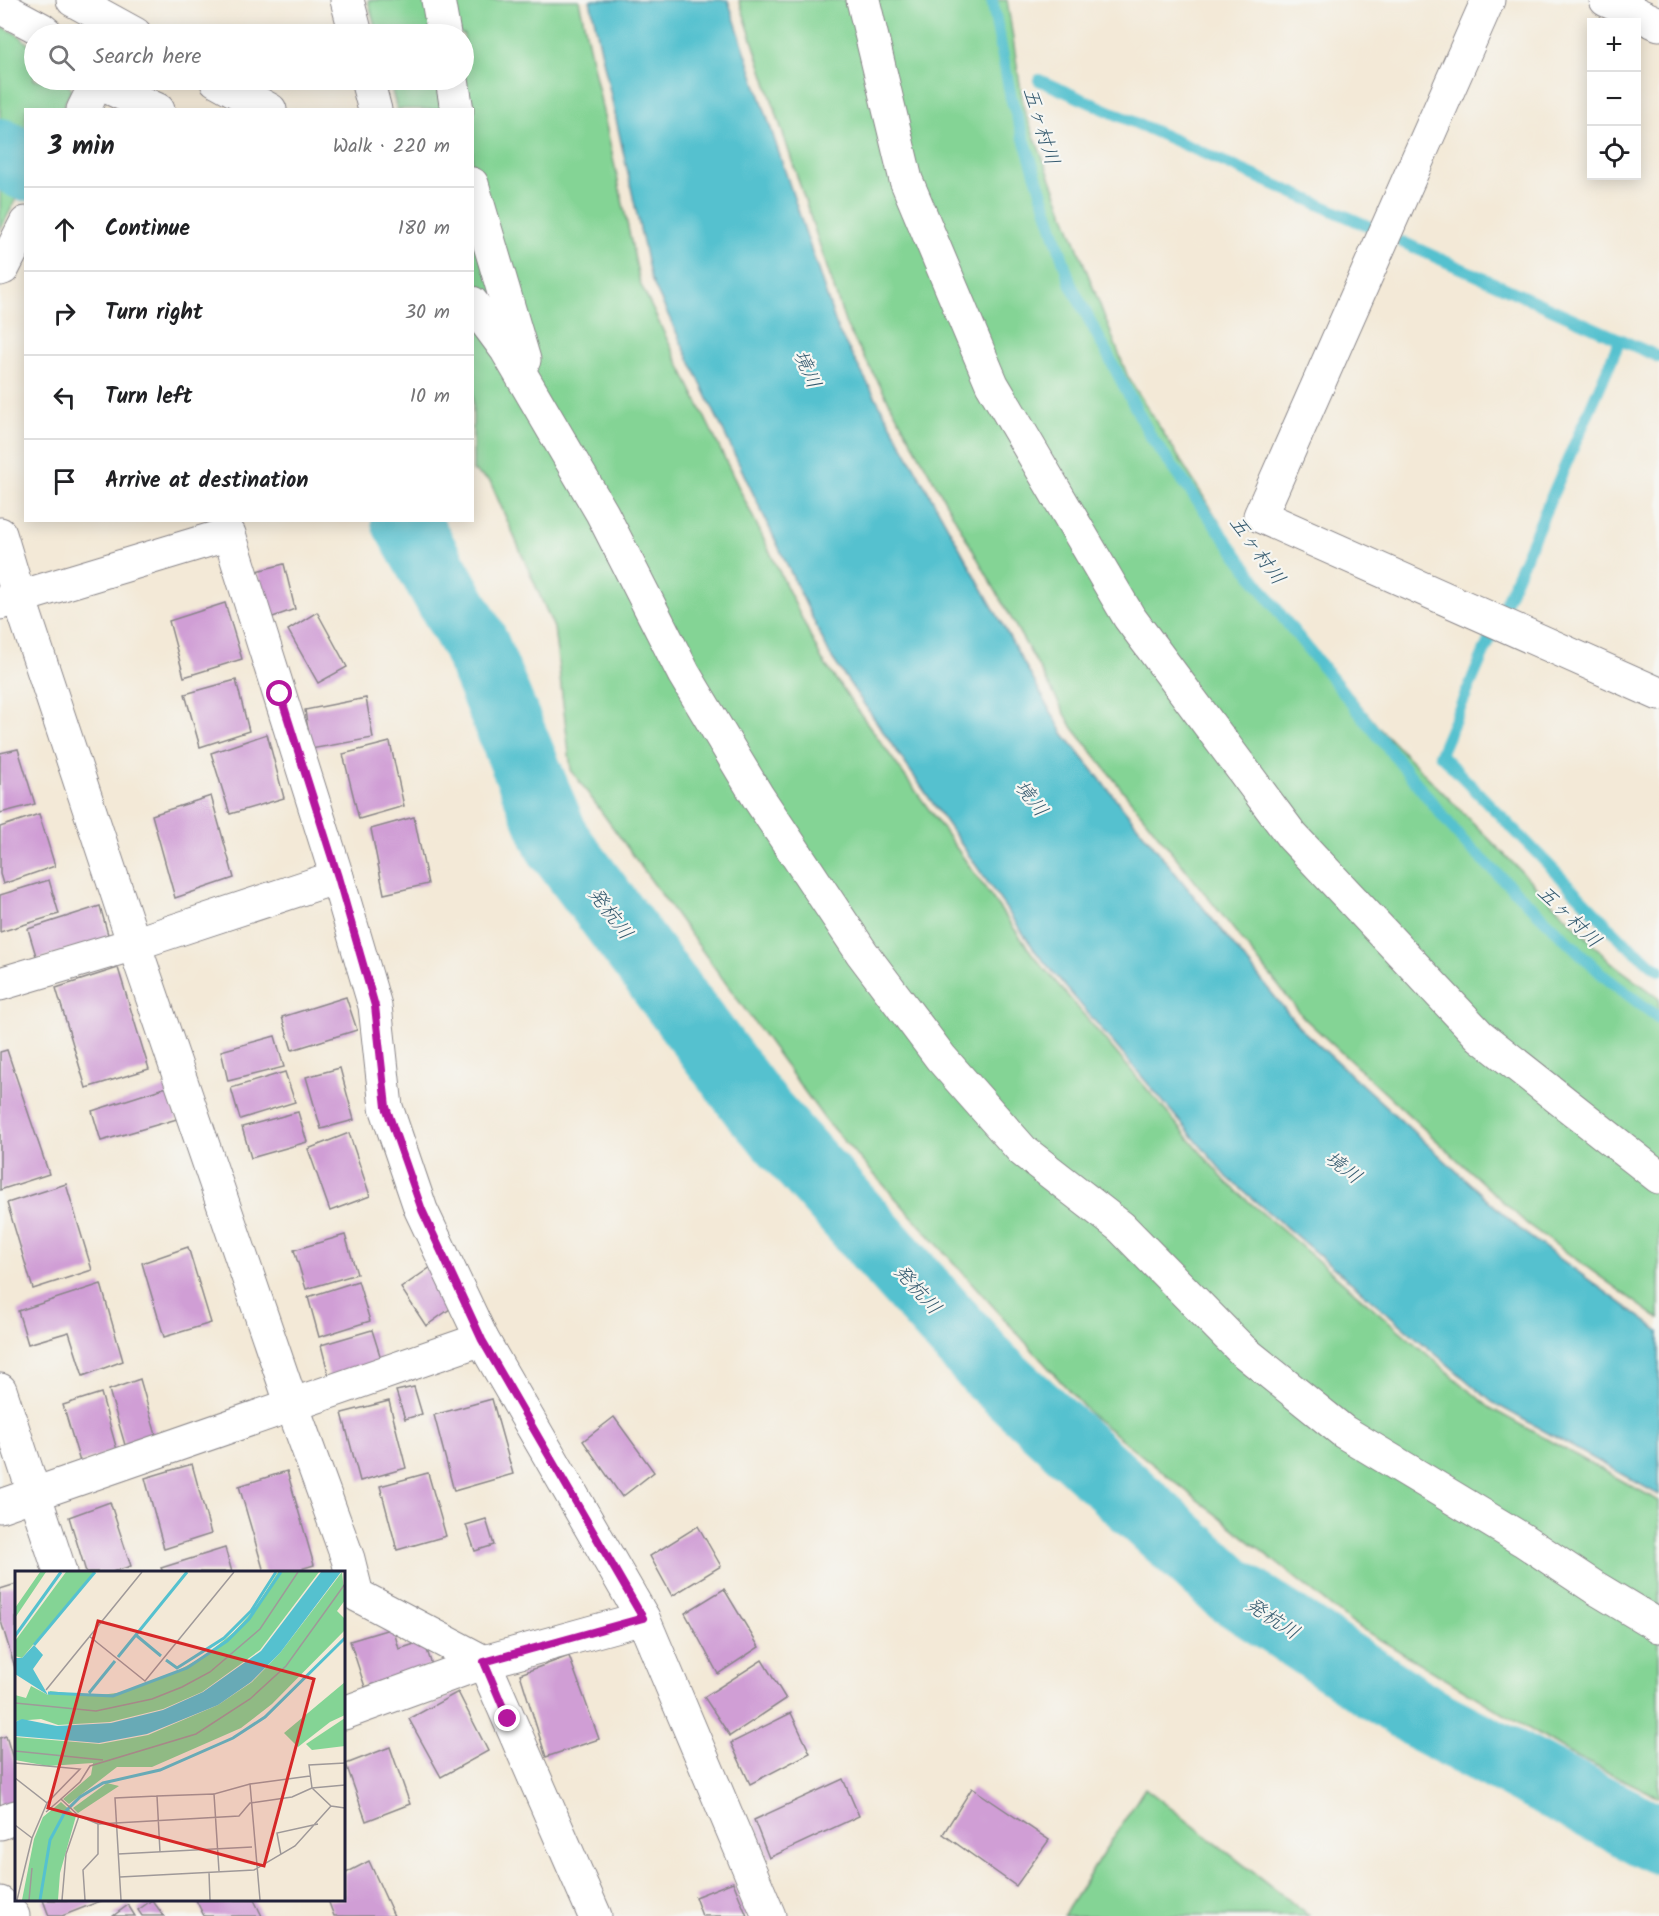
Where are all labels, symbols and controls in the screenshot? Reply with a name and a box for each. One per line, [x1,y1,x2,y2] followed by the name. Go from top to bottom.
[1587,18,1641,180] map controls
[1587,18,1641,72] button: +
[24,24,474,90] search box
[93,40,201,75] text: Search here
[45,41,78,74] icon: search
[1587,72,1641,126] button: −
[1013,84,1067,170] water label: 五ヶ村川
[48,126,115,168] text: 3 min
[1587,126,1641,180] button: locate
[333,131,450,163] text: Walk · 220 m
[105,212,190,247] text: Continue
[48,213,81,246] icon: ahead
[398,213,450,245] text: 180 m
[105,296,203,331] text: Turn right
[48,297,81,330] icon: right
[405,297,450,329] text: 30 m
[783,345,829,395] water label: 境川
[105,380,192,415] text: Turn left
[48,381,81,414] icon: left
[410,381,450,413] text: 10 m
[105,464,308,499] text: Arrive at destination
[48,465,81,498] icon: arrive
[1220,509,1293,593] water label: 五ヶ村川
[266,680,292,706] route start
[1006,774,1055,825] water label: 境川
[1529,878,1608,957] water label: 五ヶ村川
[579,881,640,948] water label: 発杭川
[1317,1144,1368,1193] water label: 境川
[885,1257,948,1323] water label: 発杭川
[15,1571,345,1901] inset map
[1238,1590,1306,1649] water label: 発杭川
[494,1705,520,1731] route end

